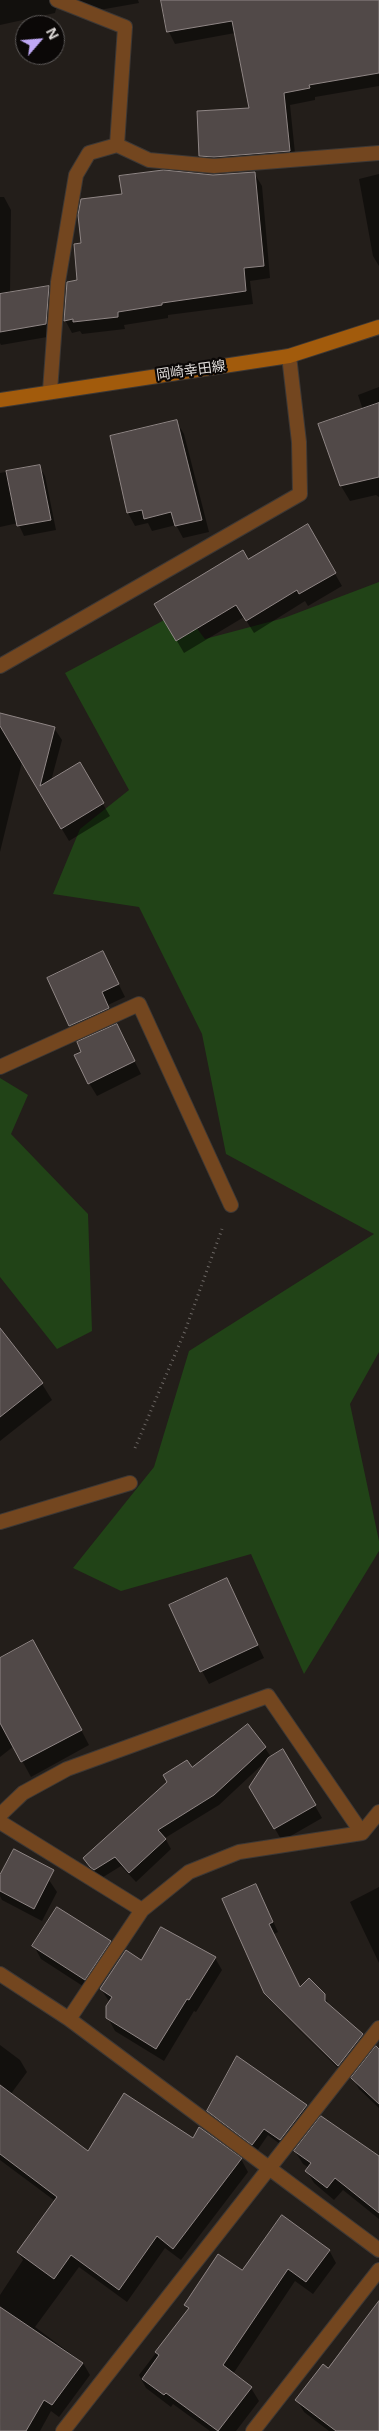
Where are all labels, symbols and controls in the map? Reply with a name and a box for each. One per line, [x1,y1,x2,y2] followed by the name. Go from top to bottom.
[15,15,65,65] north arrow
[42,24,64,43] text: N
[155,358,227,384] street label: 岡崎幸田線

